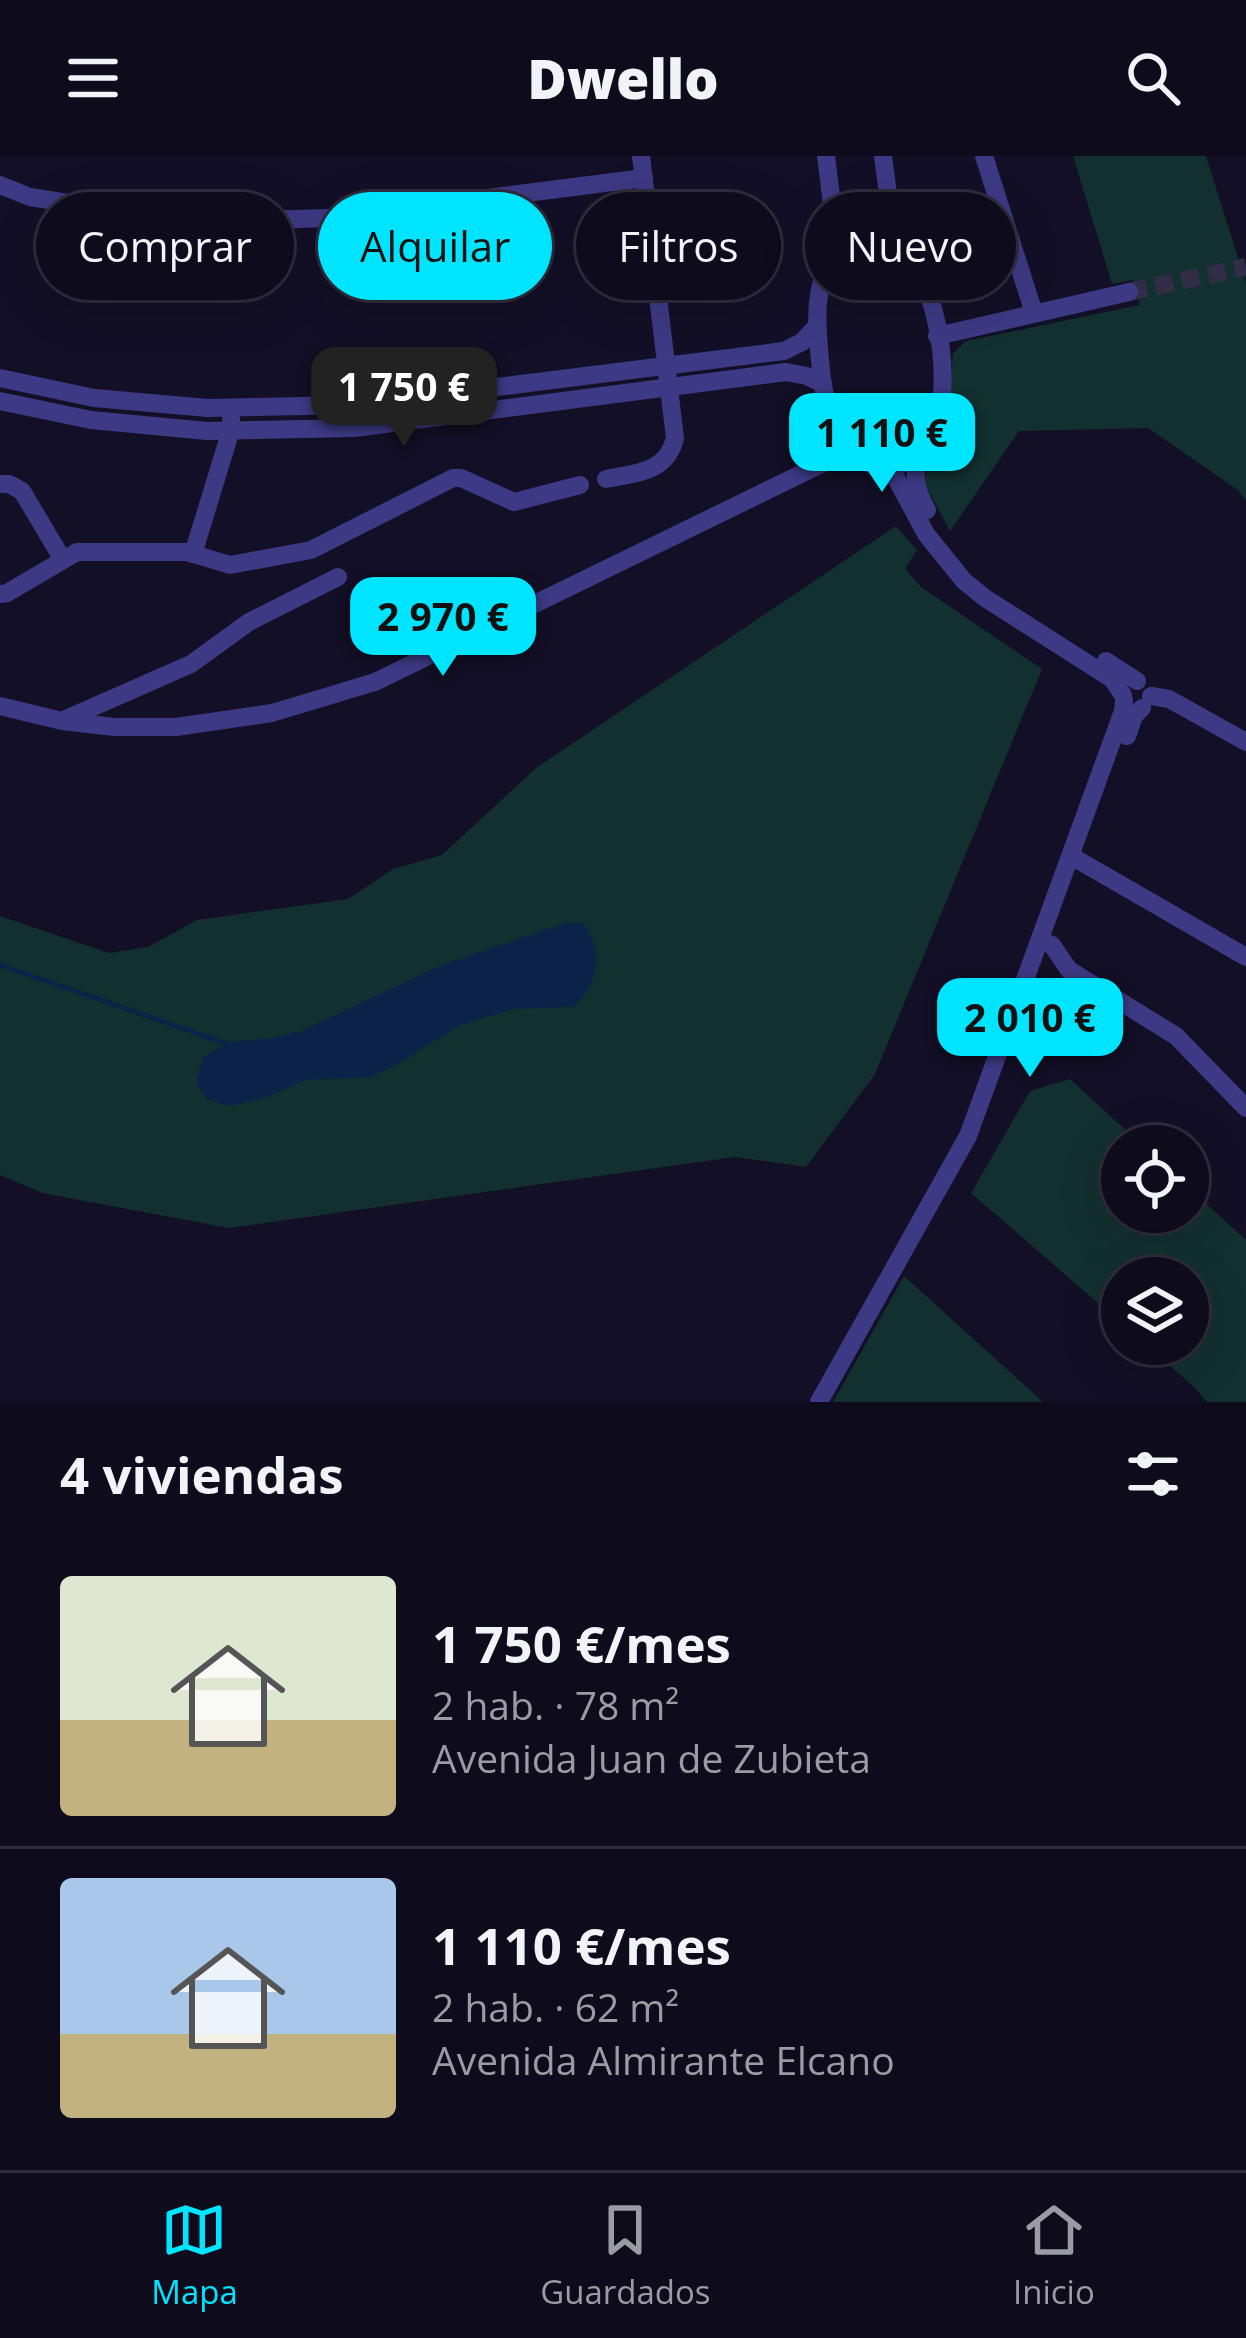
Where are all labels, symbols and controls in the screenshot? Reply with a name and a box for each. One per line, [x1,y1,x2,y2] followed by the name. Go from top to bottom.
[527,41,719,115] text: Dwello
[60,45,126,111] icon: menu
[1120,45,1186,111] icon: search
[36,192,294,300] chip: Comprar
[318,192,552,300] chip: Alquilar
[576,192,781,300] chip: Filtros
[805,192,1016,300] chip: Nuevo
[293,347,515,449] pin: 1 750 €
[338,359,470,412] text: 1 750 €
[771,393,993,495] pin: 1 110 €
[816,405,948,458] text: 1 110 €
[332,577,554,679] pin: 2 970 €
[377,589,509,642] text: 2 970 €
[919,978,1141,1080] pin: 2 010 €
[964,990,1096,1043] text: 2 010 €
[1101,1125,1209,1365] map controls
[1101,1125,1209,1233] button: locate
[1101,1257,1209,1365] button: layers
[60,1439,344,1509] text: 4 viviendas
[1120,1441,1186,1507] icon: filters
[432,1608,731,1678] text: 1 750 €/mes
[156,1624,300,1768] icon: home
[432,1678,679,1731] text: 2 hab. · 78 m²
[432,1731,871,1784] text: Avenida Juan de Zubieta
[432,1910,731,1980] text: 1 110 €/mes
[156,1926,300,2070] icon: home
[432,1980,679,2033] text: 2 hab. · 62 m²
[432,2033,895,2086] text: Avenida Almirante Elcano
[151,2197,238,2314] tab: Mapa
[540,2197,711,2314] tab: Guardados
[1013,2197,1095,2314] tab: Inicio

